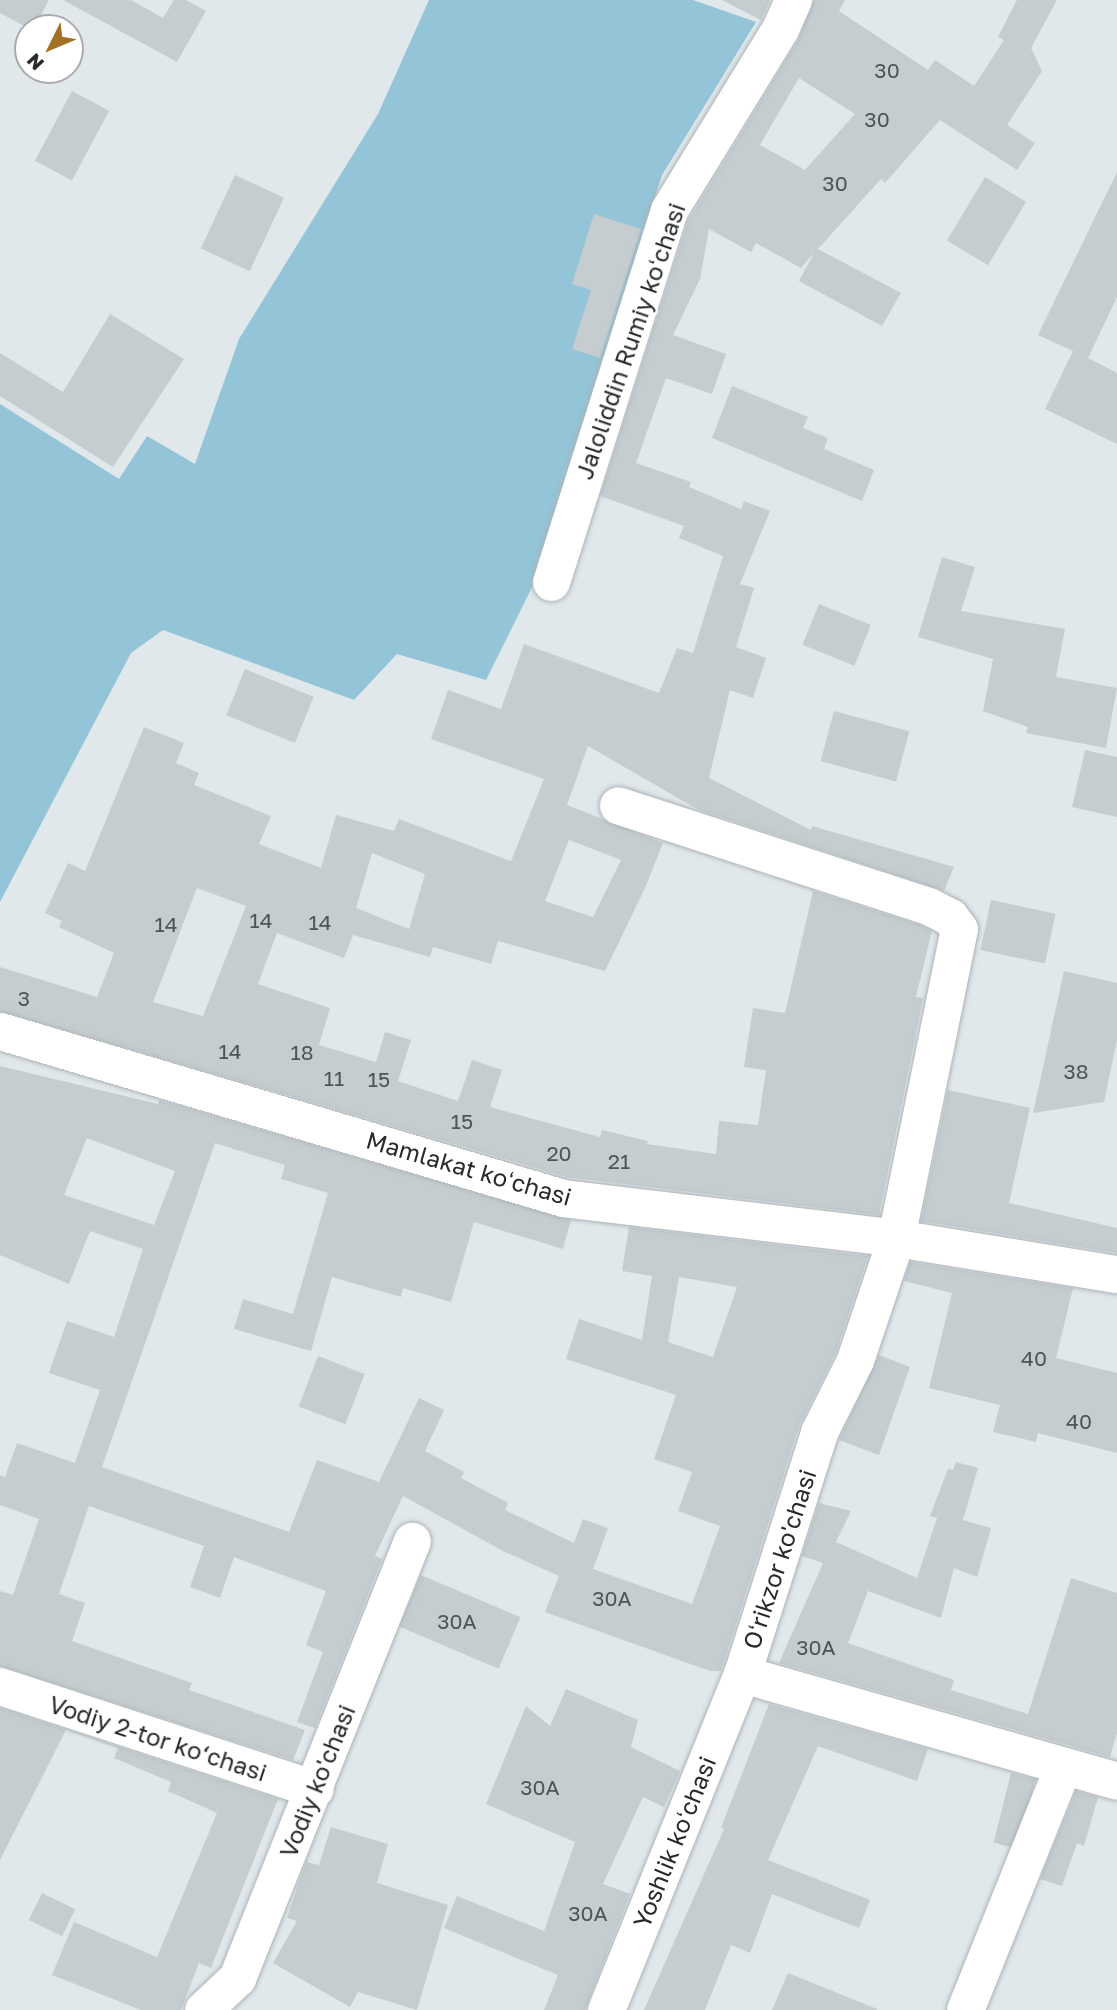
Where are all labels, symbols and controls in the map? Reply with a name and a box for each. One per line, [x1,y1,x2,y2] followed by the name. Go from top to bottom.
[14,14,84,84] north arrow
[21,49,48,75] text: N
[874,57,900,83] house number: 30
[864,106,890,132] house number: 30
[822,170,848,196] house number: 30
[569,199,691,483] street label: Jaloliddin Rumiy koʻchasi
[250,907,272,933] house number: 14
[309,909,331,935] house number: 14
[155,911,177,937] house number: 14
[18,985,30,1011] house number: 3
[219,1038,241,1064] house number: 14
[291,1039,313,1065] house number: 18
[1063,1058,1089,1084] house number: 38
[324,1065,344,1091] house number: 11
[368,1066,390,1092] house number: 15
[451,1108,473,1134] house number: 15
[363,1125,575,1211] street label: Mamlakat koʻchasi
[546,1140,572,1166] house number: 20
[608,1148,630,1174] house number: 21
[1021,1345,1047,1371] house number: 40
[1066,1408,1092,1434] house number: 40
[736,1465,822,1653] street label: Oʻrikzor ko'chasi
[592,1585,632,1611] house number: 30А
[437,1608,477,1634] house number: 30А
[796,1634,836,1660] house number: 30А
[46,1689,270,1787] street label: Vodiy 2-tor ko‘chasi
[273,1700,361,1862] street label: Vodiy ko'chasi
[626,1752,722,1932] street label: Yoshlik koʻchasi
[520,1774,560,1800] house number: 30А
[568,1900,608,1926] house number: 30А

